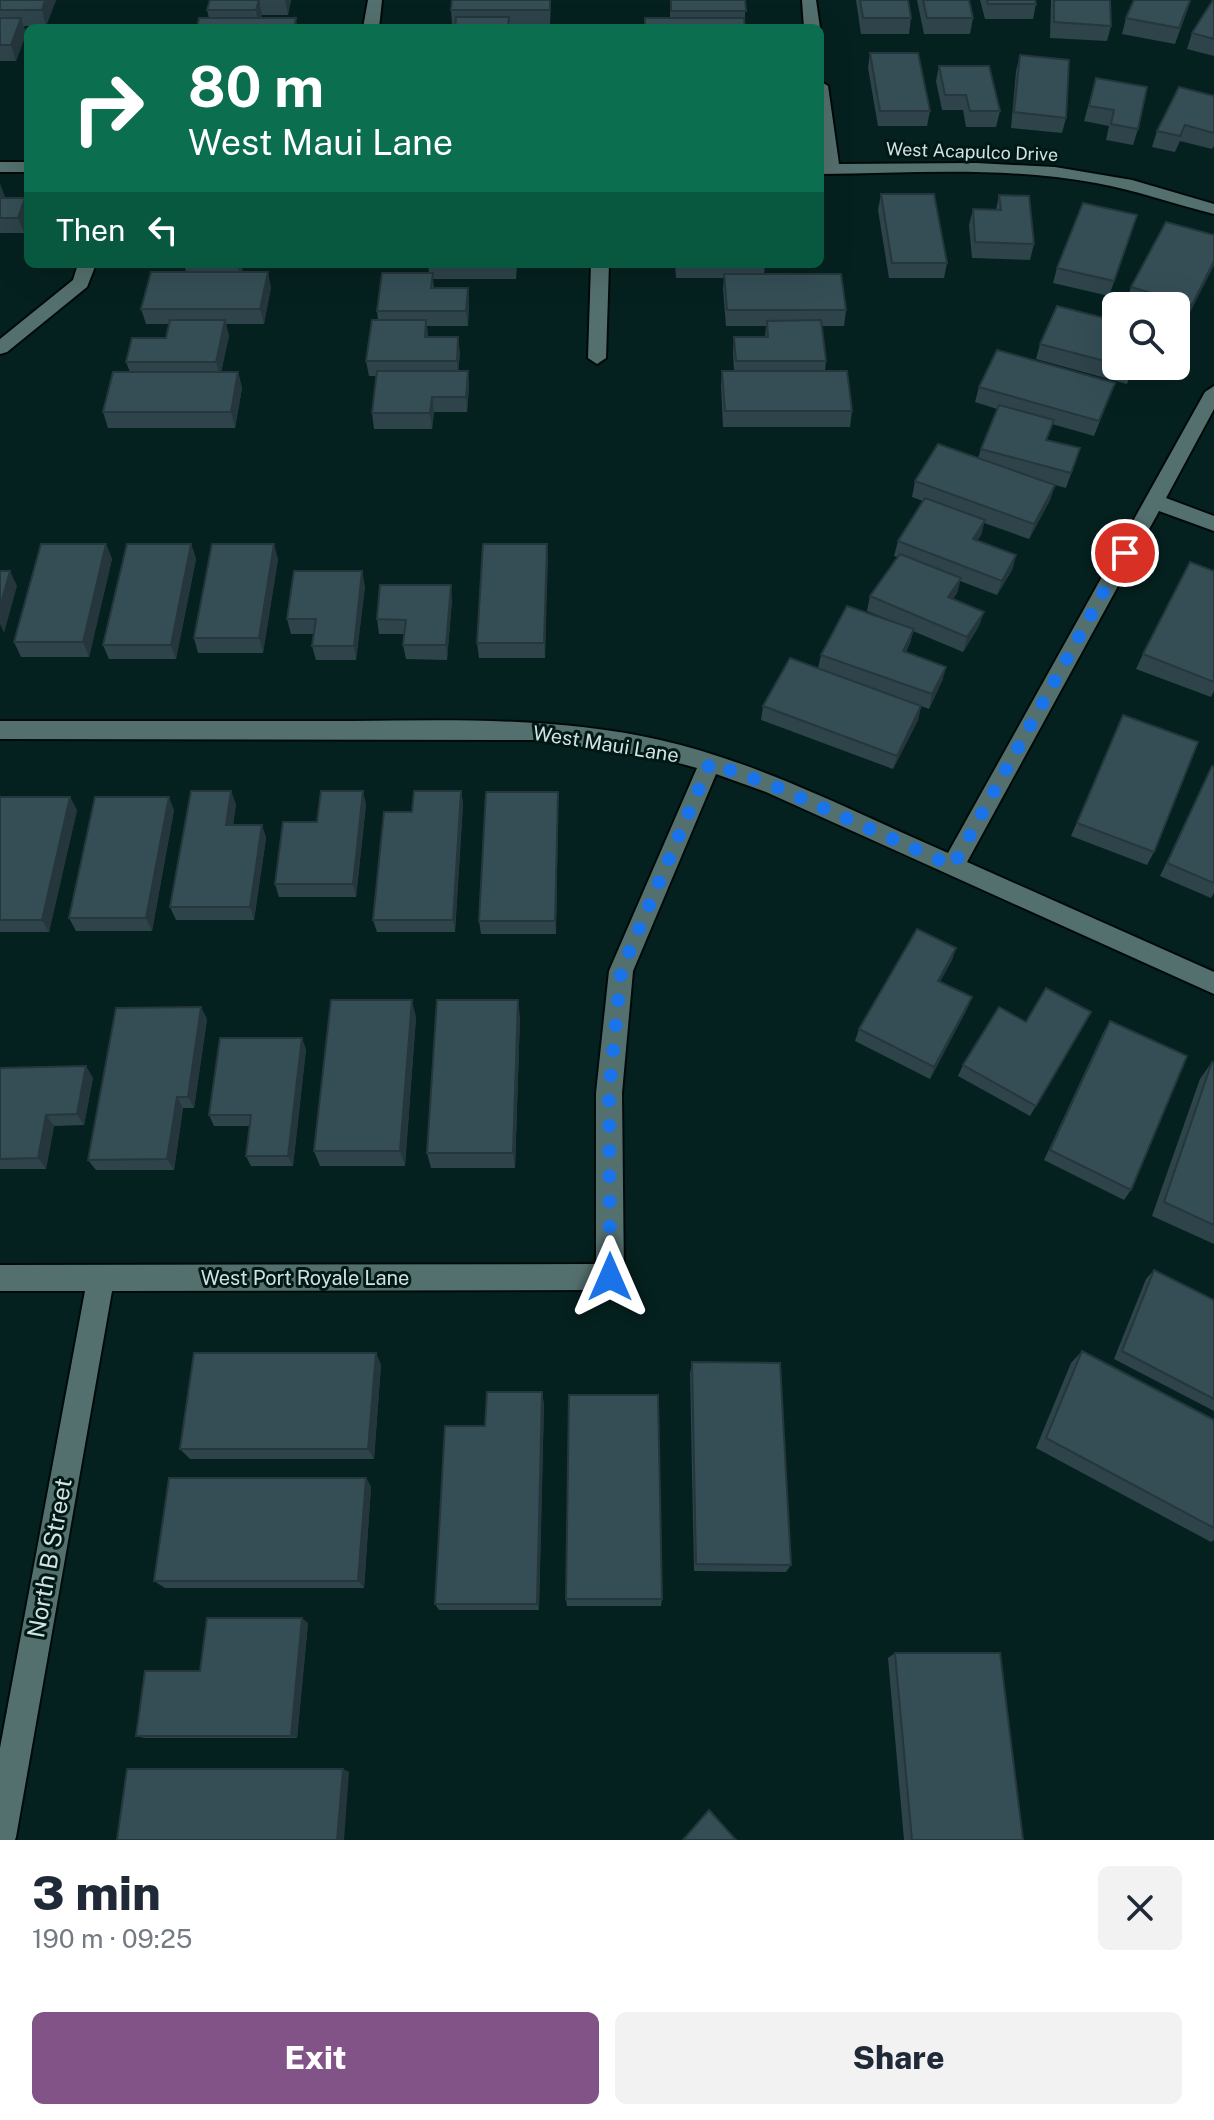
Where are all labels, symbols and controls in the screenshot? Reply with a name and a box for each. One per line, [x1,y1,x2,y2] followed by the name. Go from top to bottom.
[188,54,324,120] text: 80 m
[56,56,160,160] icon: right
[188,121,453,163] text: West Maui Lane
[885,138,1059,165] street label: West Acapulco Drive
[141,208,185,252] icon: left
[56,212,125,248] text: Then
[1102,292,1190,380] map controls
[1102,292,1190,380] button: search
[1091,519,1159,587] pin
[1103,531,1147,575] icon: arrive
[531,721,681,767] street label: West Maui Lane
[568,1235,652,1319] position arrow
[201,1266,409,1290] street label: West Port Royale Lane
[21,1476,77,1640] street label: North B Street
[32,1864,161,1921] text: 3 min
[1098,1866,1182,1950] button: close
[32,1923,192,1954] text: 190 m · 09:25
[32,2012,599,2104] button: Exit
[615,2012,1182,2104] button: Share

